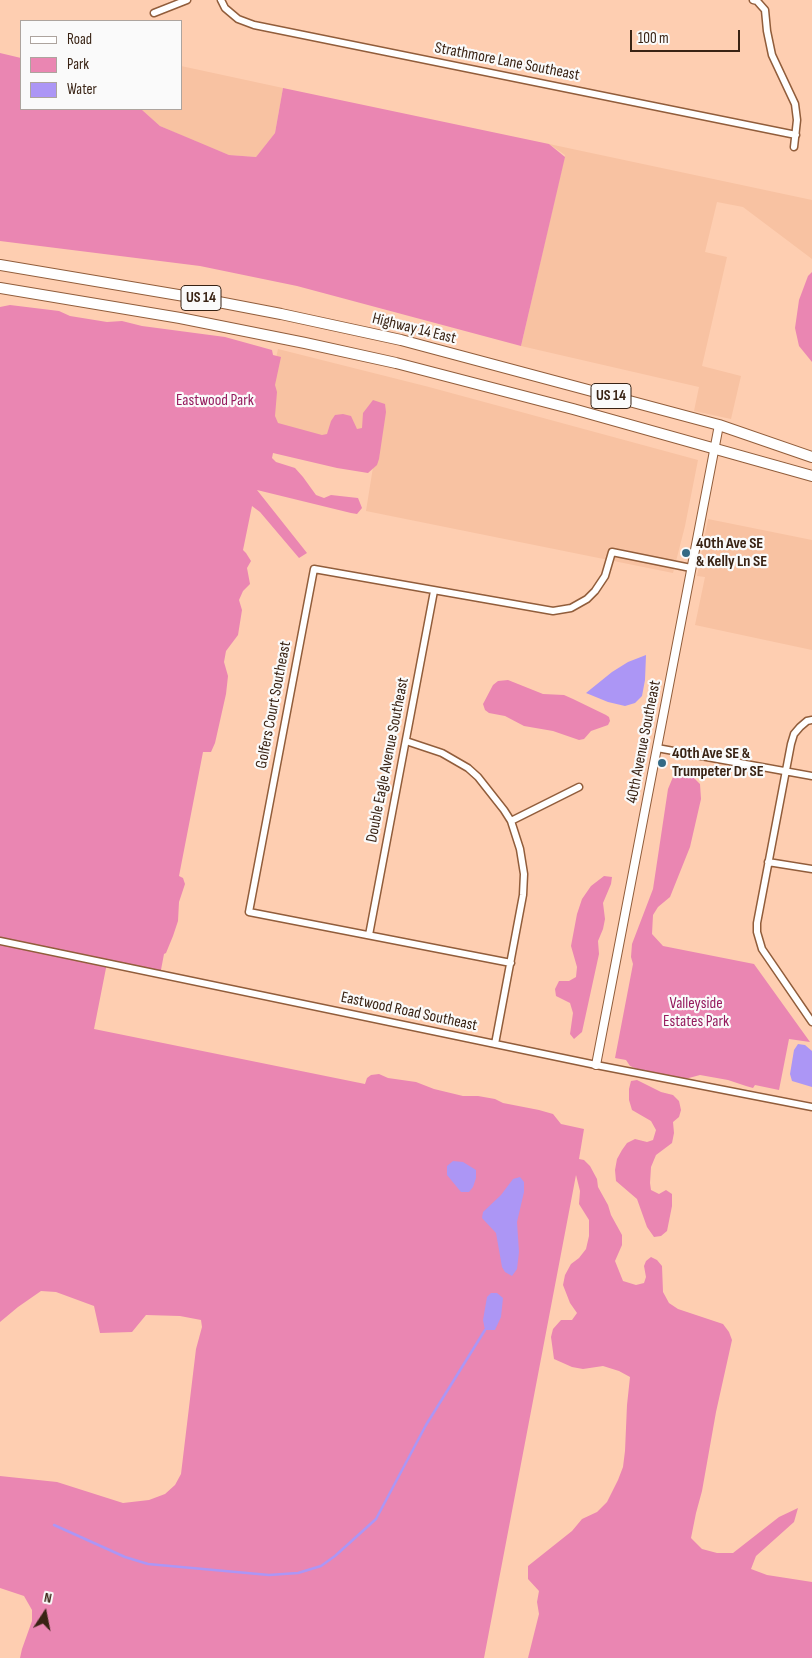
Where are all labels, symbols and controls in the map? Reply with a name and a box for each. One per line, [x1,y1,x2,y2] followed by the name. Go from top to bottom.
[20,20,182,110] legend
[632,20,742,52] scale bar
[638,29,669,48] text: 100 m
[67,30,92,49] text: Road
[433,39,581,85] street label: Strathmore Lane Southeast
[67,55,89,74] text: Park
[67,80,97,99] text: Water
[181,286,221,310] road number: US 14
[370,309,458,349] street label: Highway 14 East
[591,384,631,408] road number: US 14
[176,391,254,411] park label: Eastwood Park
[696,534,767,572] place label: 40th Ave SE & Kelly Ln SE
[680,547,692,559] marker: 40th Ave SE & Kelly Ln SE
[252,640,296,770] street label: Golfers Court Southeast
[363,676,413,844] street label: Double Eagle Avenue Southeast
[623,679,665,805] street label: 40th Avenue Southeast
[672,744,764,782] place label: 40th Ave SE & Trumpeter Dr SE
[656,757,668,769] marker: 40th Ave SE & Trumpeter Dr SE
[339,988,479,1036] street label: Eastwood Road Southeast
[663,994,729,1032] park label: Valleyside Estates Park
[20,1588,70,1638] north arrow
[43,1589,53,1607] text: N

